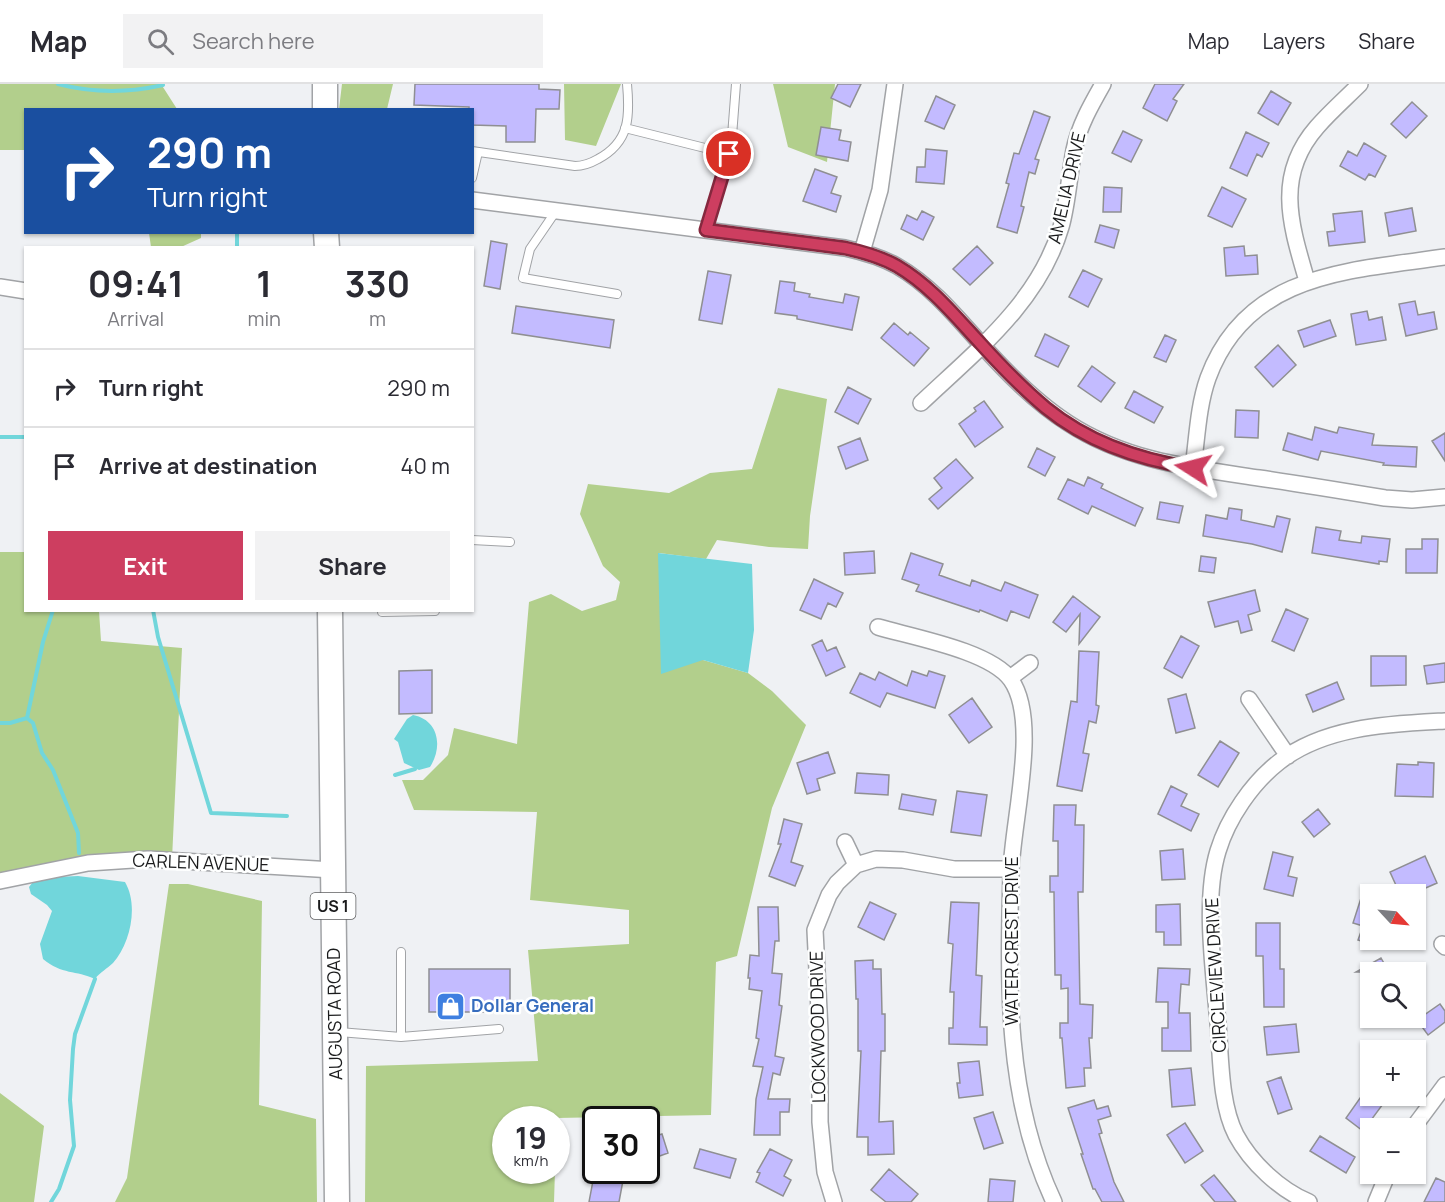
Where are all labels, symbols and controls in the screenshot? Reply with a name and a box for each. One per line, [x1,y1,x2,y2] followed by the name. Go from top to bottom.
[123,14,543,68] search box
[30,22,87,60] text: Map
[144,25,177,58] icon: search
[192,26,315,56] text: Search here
[1188,27,1229,55] text: Map
[1262,27,1325,55] text: Layers
[1358,27,1415,55] text: Share
[147,123,272,181] text: 290 m
[703,128,754,179] pin
[1042,130,1091,246] street label: AMELIA DRIVE
[48,132,126,210] icon: right
[712,137,745,170] icon: arrive
[147,178,268,215] text: Turn right
[88,259,184,308] text: 09:41
[256,259,272,308] text: 1
[345,259,410,308] text: 330
[107,305,164,332] text: Arrival
[247,305,281,332] text: min
[369,305,386,332] text: m
[48,372,81,405] icon: right
[99,373,204,403] text: Turn right
[387,373,450,403] text: 290 m
[1161,436,1225,500] position arrow
[48,450,81,483] icon: arrive
[99,451,317,481] text: Arrive at destination
[401,451,450,481] text: 40 m
[48,531,243,600] button: Exit
[255,531,450,600] button: Share
[132,848,270,876] street label: CARLEN AVENUE
[999,856,1023,1026] street label: WATER CREST DRIVE
[1360,884,1426,950] north arrow
[1360,884,1426,1184] map controls
[310,893,356,919] road number: US 1
[1199,897,1231,1053] street label: CIRCLEVIEW DRIVE
[321,948,347,1080] street label: AUGUSTA ROAD
[804,951,830,1103] street label: LOCKWOOD DRIVE
[1360,962,1426,1028] button: search
[434,990,466,1022] shop icon: Dollar General
[471,993,594,1017] place label: Dollar General
[1360,1040,1426,1106] button: +
[582,1106,660,1184] speed limit sign: 30
[515,1117,547,1158] text: 19
[1360,1118,1426,1184] button: −
[514,1150,548,1171] text: km/h

